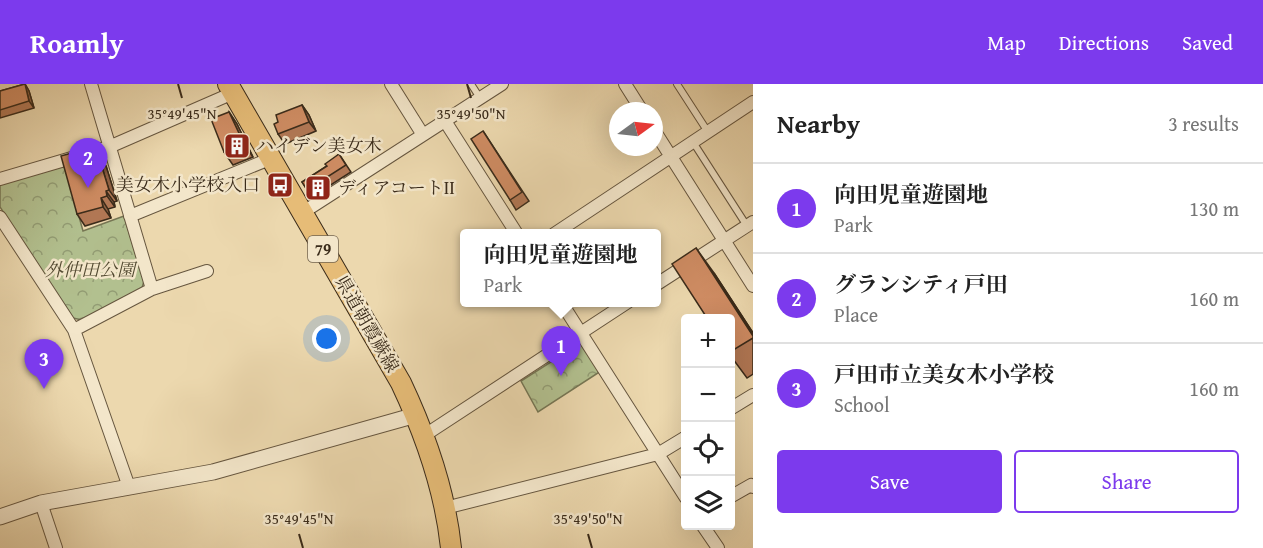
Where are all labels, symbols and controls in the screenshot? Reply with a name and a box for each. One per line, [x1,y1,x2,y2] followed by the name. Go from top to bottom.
[30,22,124,63] text: Roamly
[987,27,1026,58] text: Map
[1059,27,1149,58] text: Directions
[1182,27,1233,58] text: Saved
[609,102,663,156] north arrow
[148,103,217,124] text: 35°49'45"N
[437,103,506,124] text: 35°49'50"N
[777,104,860,143] text: Nearby
[1168,109,1239,138] text: 3 results
[222,131,252,161] building icon: ハイデン美女木
[256,132,382,159] place label: ハイデン美女木
[68,138,107,188] pin: 2
[265,170,295,200] bus stop icon: 美女木小学校入口
[116,171,260,198] place label: 美女木小学校入口
[303,173,333,203] building icon: ディアコートⅡ
[338,174,455,201] place label: ディアコートⅡ
[834,178,988,210] text: 向田児童遊園地
[791,194,802,223] text: 1
[1189,194,1239,223] text: 130 m
[834,210,873,239] text: Park
[460,229,661,307] popup
[308,236,338,262] road number: 79
[483,238,638,270] text: 向田児童遊園地
[45,256,138,283] park label: 外仲田公園
[834,268,1008,300] text: グランシティ戸田
[329,270,406,377] street label: 県道朝霞蕨線
[483,270,522,299] text: Park
[791,284,802,313] text: 2
[1189,284,1239,313] text: 160 m
[834,300,878,329] text: Place
[681,314,735,530] map controls
[681,314,735,368] button: +
[312,324,341,353] your location
[542,326,580,376] pin: 1
[24,340,63,389] pin: 3
[834,358,1054,390] text: 戸田市立美女木小学校
[681,368,735,422] button: −
[791,374,802,403] text: 3
[1189,374,1239,403] text: 160 m
[834,390,890,419] text: School
[681,422,735,476] button: locate
[777,450,1002,513] button: Save
[1014,450,1239,513] button: Share
[681,476,735,530] button: layers
[265,508,334,529] text: 35°49'45"N
[554,508,623,529] text: 35°49'50"N

